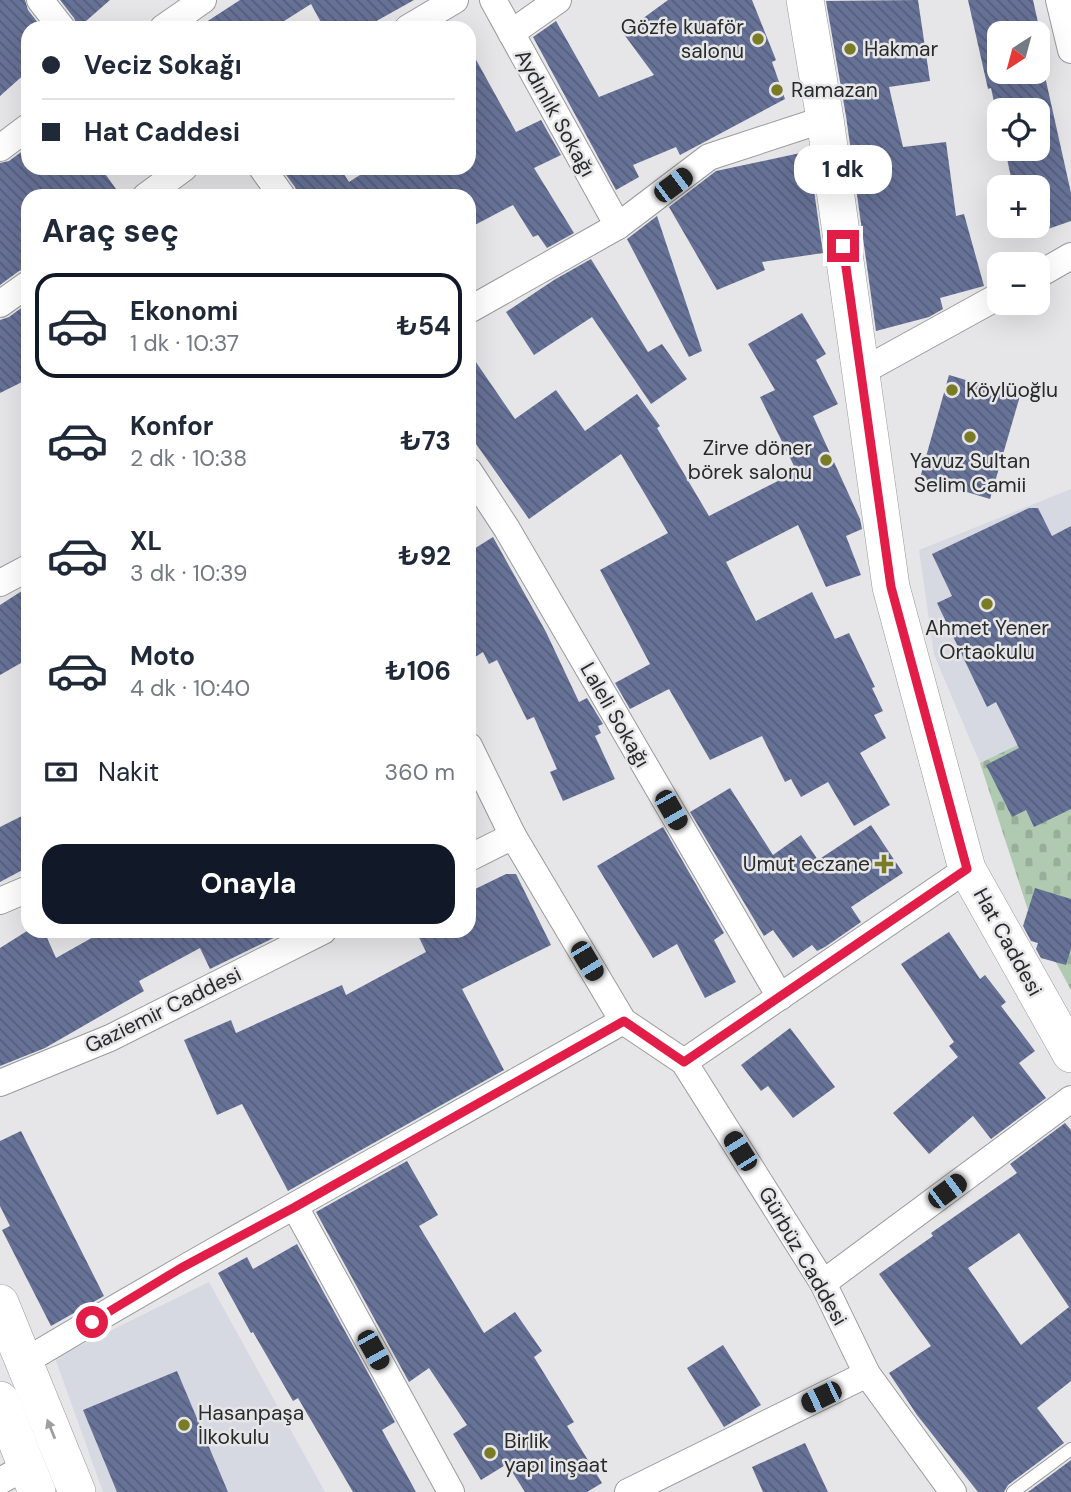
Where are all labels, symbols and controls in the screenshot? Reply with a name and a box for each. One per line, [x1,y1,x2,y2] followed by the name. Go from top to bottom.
[621,13,744,65] place label: Gözfe kuaför salonu
[987,21,1050,84] north arrow
[987,21,1050,315] map controls
[750,31,766,47] marker: Gözfe kuaför salonu
[864,35,938,63] place label: Hakmar
[842,41,858,57] marker: Hakmar
[508,44,602,182] street label: Aydınlık Sokağı
[84,48,242,82] text: Veciz Sokağı
[791,76,878,104] place label: Ramazan
[769,82,785,98] marker: Ramazan
[987,98,1050,161] button: locate
[84,115,240,149] text: Hat Caddesi
[794,145,892,194] callout: 1 dk
[822,154,864,184] text: 1 dk
[650,164,697,206] car
[987,175,1050,238] button: +
[42,210,179,252] text: Araç seç
[827,230,859,262] route end
[987,252,1050,315] button: −
[46,294,109,357] icon: car
[130,294,238,328] text: Ekonomi
[396,309,451,343] text: ₺54
[130,328,239,358] text: 1 dk · 10:37
[966,376,1058,404] place label: Köylüoğlu
[944,382,960,398] marker: Köylüoğlu
[46,409,109,472] icon: car
[130,409,213,443] text: Konfor
[400,424,451,458] text: ₺73
[962,429,978,445] marker: Yavuz Sultan Selim Camii
[688,434,812,486] place label: Zirve döner börek salonu
[130,443,247,473] text: 2 dk · 10:38
[910,447,1030,499] place label: Yavuz Sultan Selim Camii
[818,452,834,468] marker: Zirve döner börek salonu
[46,524,109,587] icon: car
[130,524,162,558] text: XL
[398,539,451,573] text: ₺92
[130,558,247,588] text: 3 dk · 10:39
[979,596,995,612] marker: Ahmet Yener Ortaokulu
[925,614,1049,666] place label: Ahmet Yener Ortaokulu
[46,639,109,702] icon: car
[130,639,195,673] text: Moto
[385,654,451,688] text: ₺106
[574,657,656,773] street label: Laleli Sokağı
[130,673,250,703] text: 4 dk · 10:40
[42,753,80,791] icon: cash
[98,755,159,789] text: Nakit
[385,757,455,787] text: 360 m
[652,787,691,833] car
[42,844,455,924] button: Onayla
[743,850,870,878] place label: Umut eczane
[876,856,892,872] marker: Umut eczane
[967,883,1049,1001] street label: Hat Caddesi
[568,938,607,984] car
[80,960,246,1060] street label: Gaziemir Caddesi
[720,1128,761,1174] car
[924,1170,971,1212] car
[752,1181,854,1331] street label: Gürbüz Caddesi
[76,1306,108,1338] route start
[354,1327,393,1373] car
[798,1378,845,1416] car
[198,1399,304,1451] place label: Hasanpaşa İlkokulu
[176,1417,192,1433] marker: Hasanpaşa İlkokulu
[46,1418,57,1439] one-way arrow
[504,1427,608,1479] place label: Birlik yapı inşaat
[482,1445,498,1461] marker: Birlik yapı inşaat

